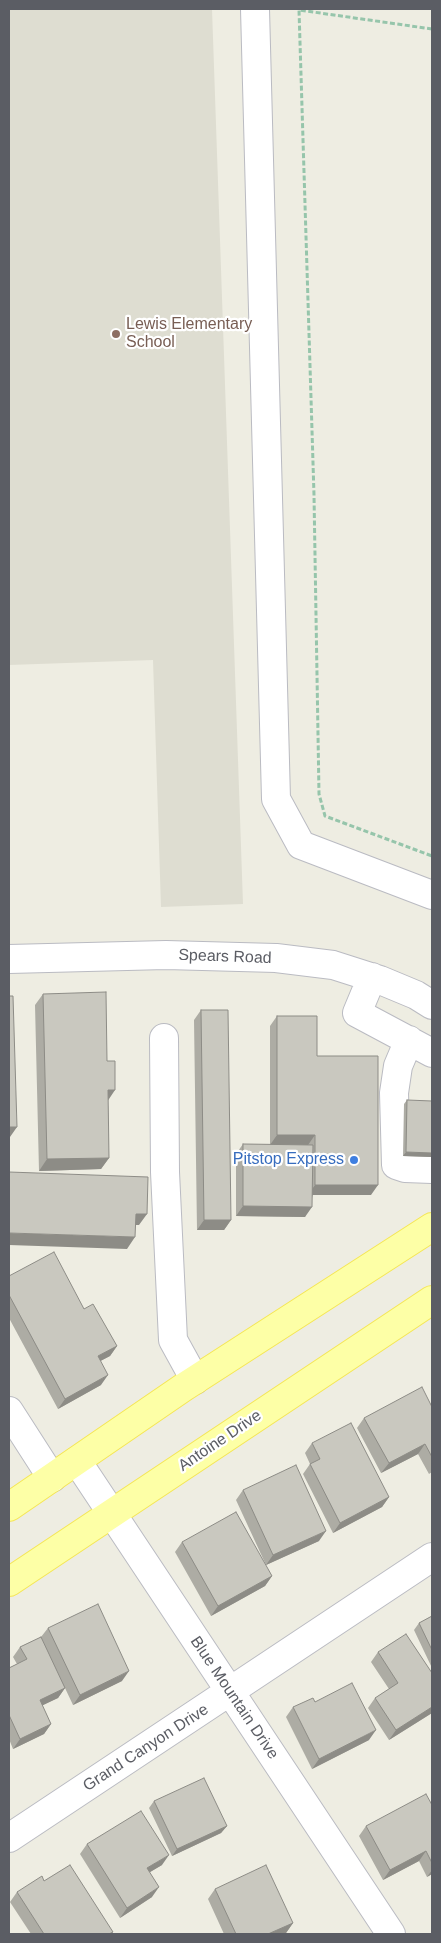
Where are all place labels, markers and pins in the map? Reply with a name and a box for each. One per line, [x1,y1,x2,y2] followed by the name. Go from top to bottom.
[126,315,252,353] place label: Lewis Elementary School
[110,328,122,340] marker: Lewis Elementary School
[233,1150,344,1170] place label: Pitstop Express
[348,1154,360,1166] marker: Pitstop Express

